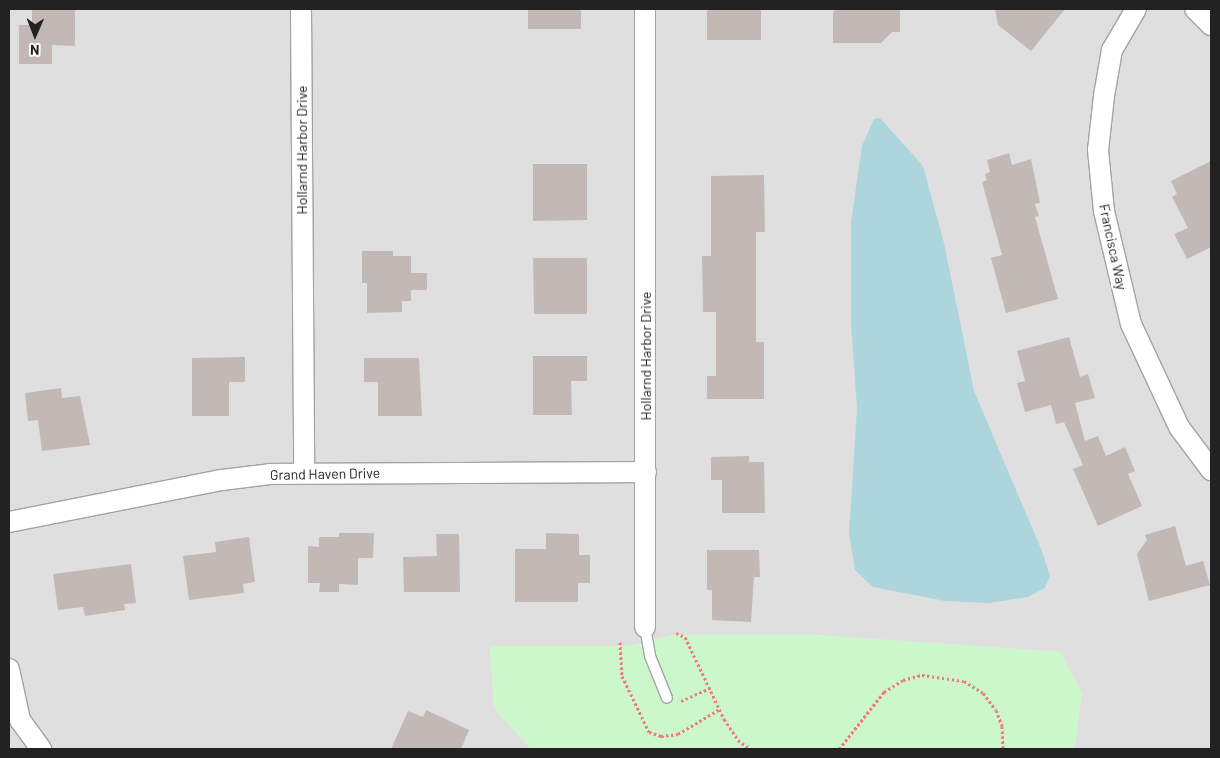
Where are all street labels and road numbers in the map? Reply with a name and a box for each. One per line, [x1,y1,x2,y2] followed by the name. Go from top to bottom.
[294,85,310,215] street label: Hollarnd Harbor Drive
[1096,203,1130,291] street label: Francisca Way
[638,291,654,421] street label: Hollarnd Harbor Drive
[270,465,380,483] street label: Grand Haven Drive

